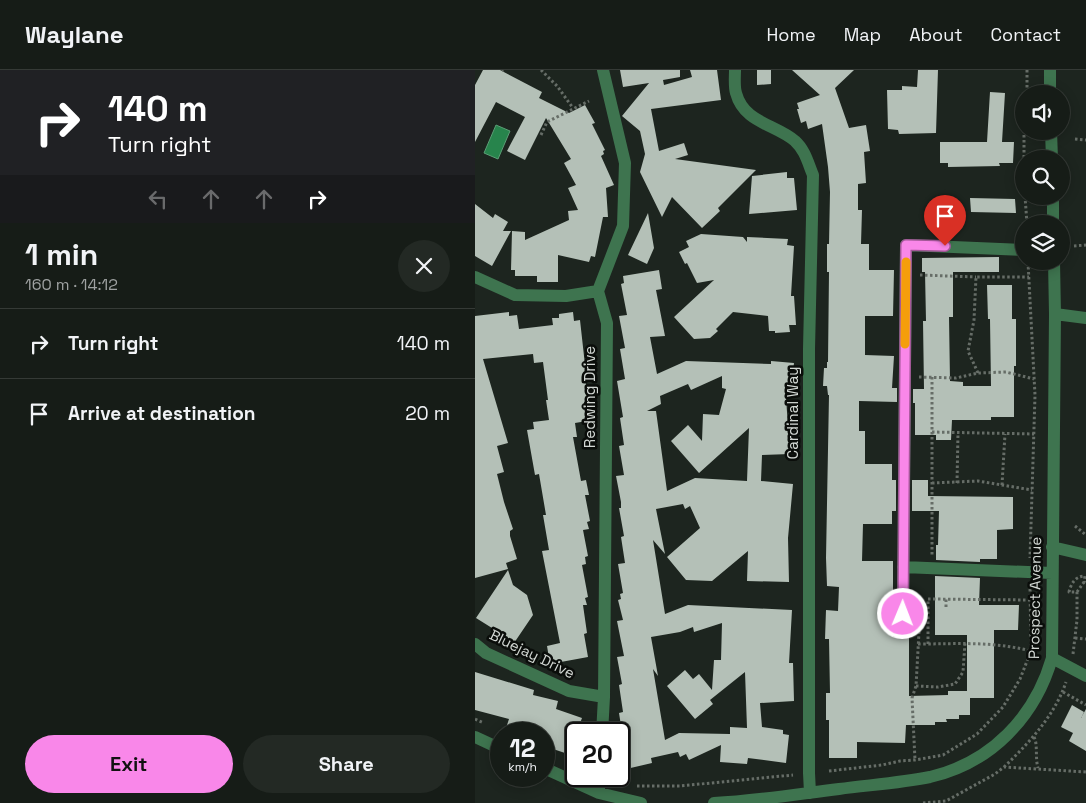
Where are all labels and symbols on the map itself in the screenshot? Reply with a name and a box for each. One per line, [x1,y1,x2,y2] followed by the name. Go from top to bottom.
[924,195,966,246] pin
[580,346,599,448] street label: Redwing Drive
[783,367,802,459] street label: Cardinal Way
[1024,537,1045,659] street label: Prospect Avenue
[876,587,928,639] position arrow
[486,625,578,682] street label: Bluejay Drive
[565,722,630,787] speed limit sign: 20

